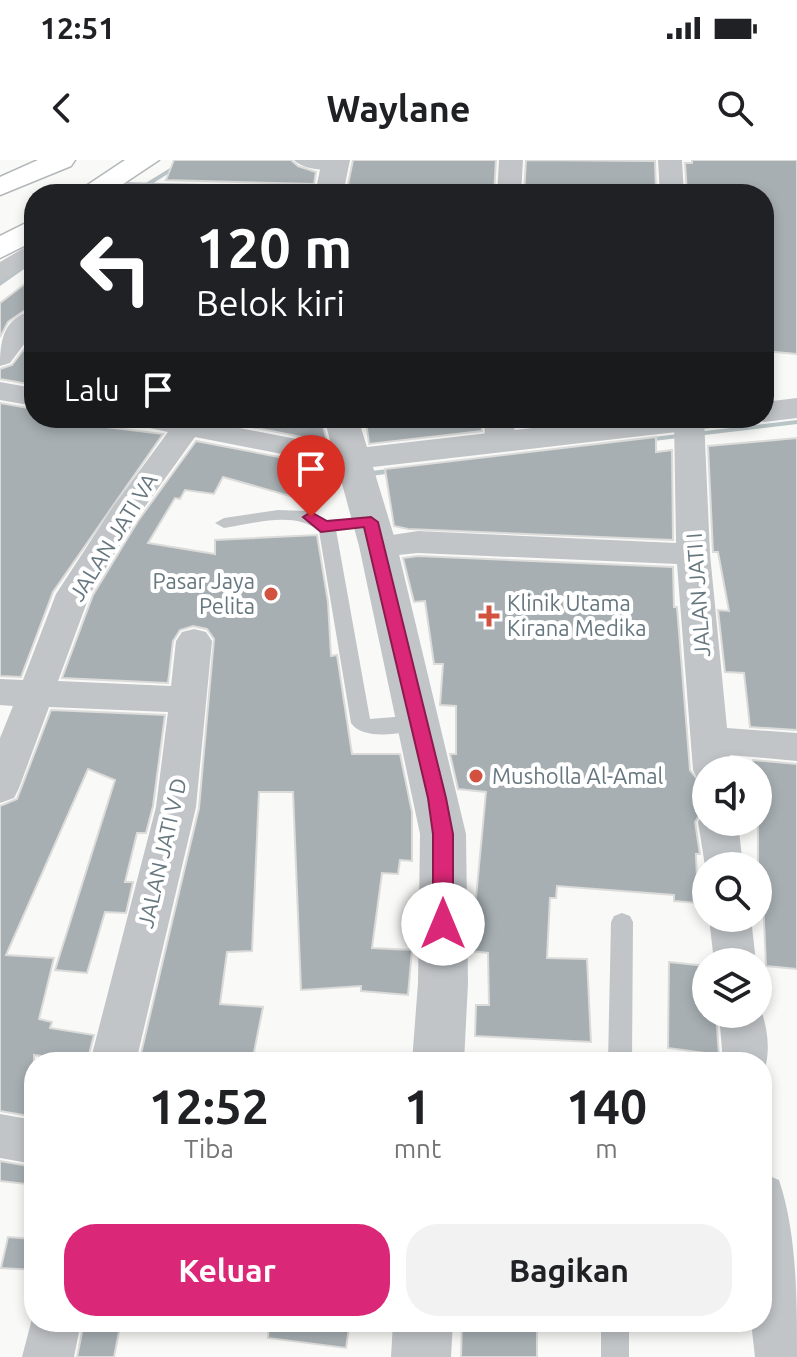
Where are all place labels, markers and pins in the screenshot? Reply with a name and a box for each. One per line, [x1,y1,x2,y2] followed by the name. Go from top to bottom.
[277,435,345,517] pin
[153,568,255,618] place label: Pasar Jaya Pelita
[262,585,280,603] marker: Pasar Jaya Pelita
[507,590,647,640] place label: Klinik Utama Kirana Medika
[478,605,500,627] marker: Klinik Utama Kirana Medika
[492,763,664,788] place label: Musholla Al-Amal
[467,767,485,785] marker: Musholla Al-Amal

